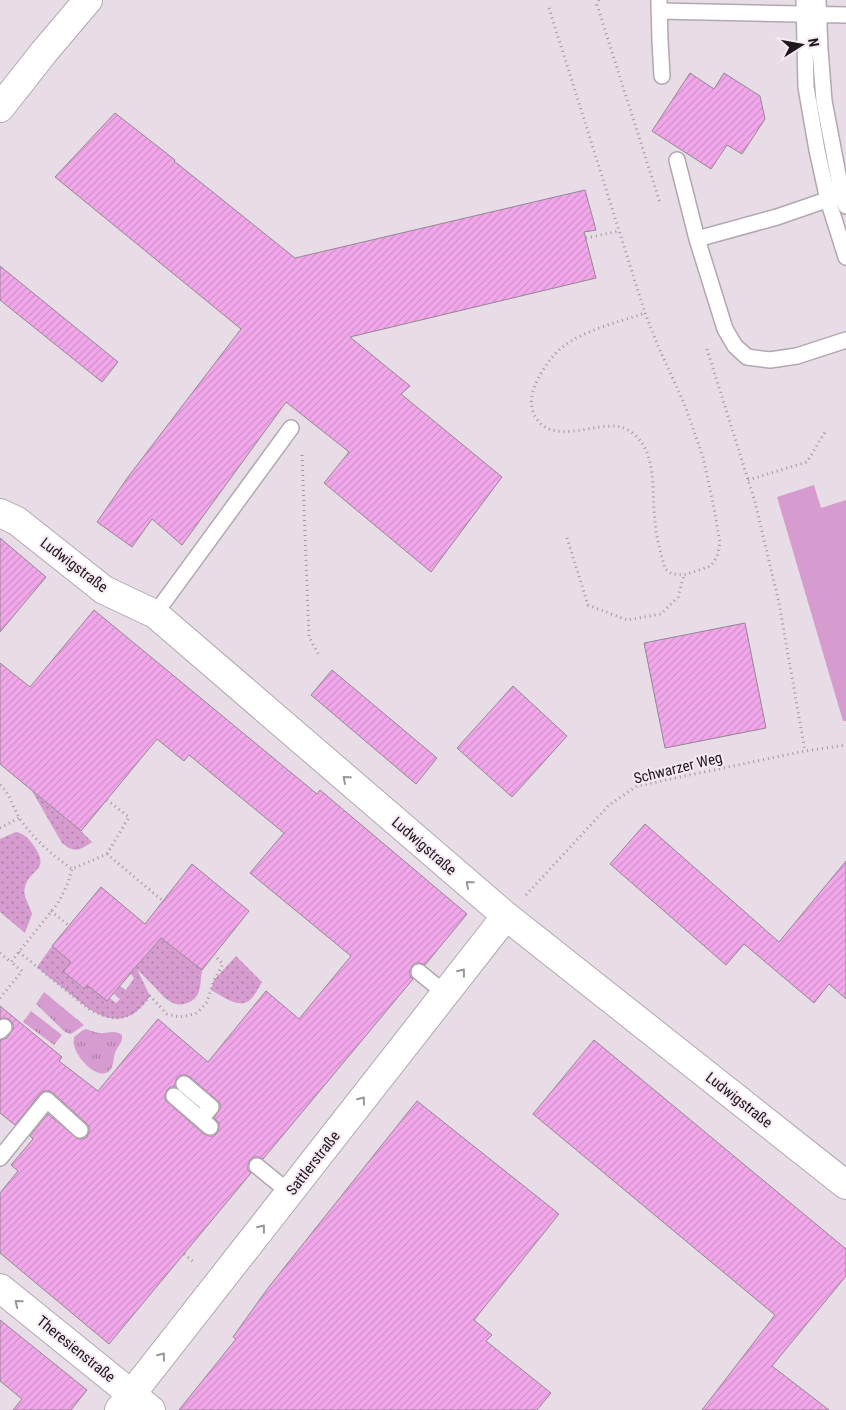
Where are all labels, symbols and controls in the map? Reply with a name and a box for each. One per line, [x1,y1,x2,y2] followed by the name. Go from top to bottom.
[776,20,826,70] north arrow
[805,37,822,48] text: N
[37,534,111,596] street label: Ludwigstraße
[632,748,724,788] street label: Schwarzer Weg
[342,775,351,784] one-way arrow
[388,813,460,879] street label: Ludwigstraße
[466,881,475,890] one-way arrow
[457,969,465,978] one-way arrow
[702,1068,776,1132] street label: Ludwigstraße
[357,1097,365,1106] one-way arrow
[282,1127,344,1199] street label: Sattlerstraße
[256,1224,265,1234] one-way arrow
[15,1300,24,1308] one-way arrow
[33,1312,119,1386] street label: Theresienstraße
[156,1353,164,1362] one-way arrow

